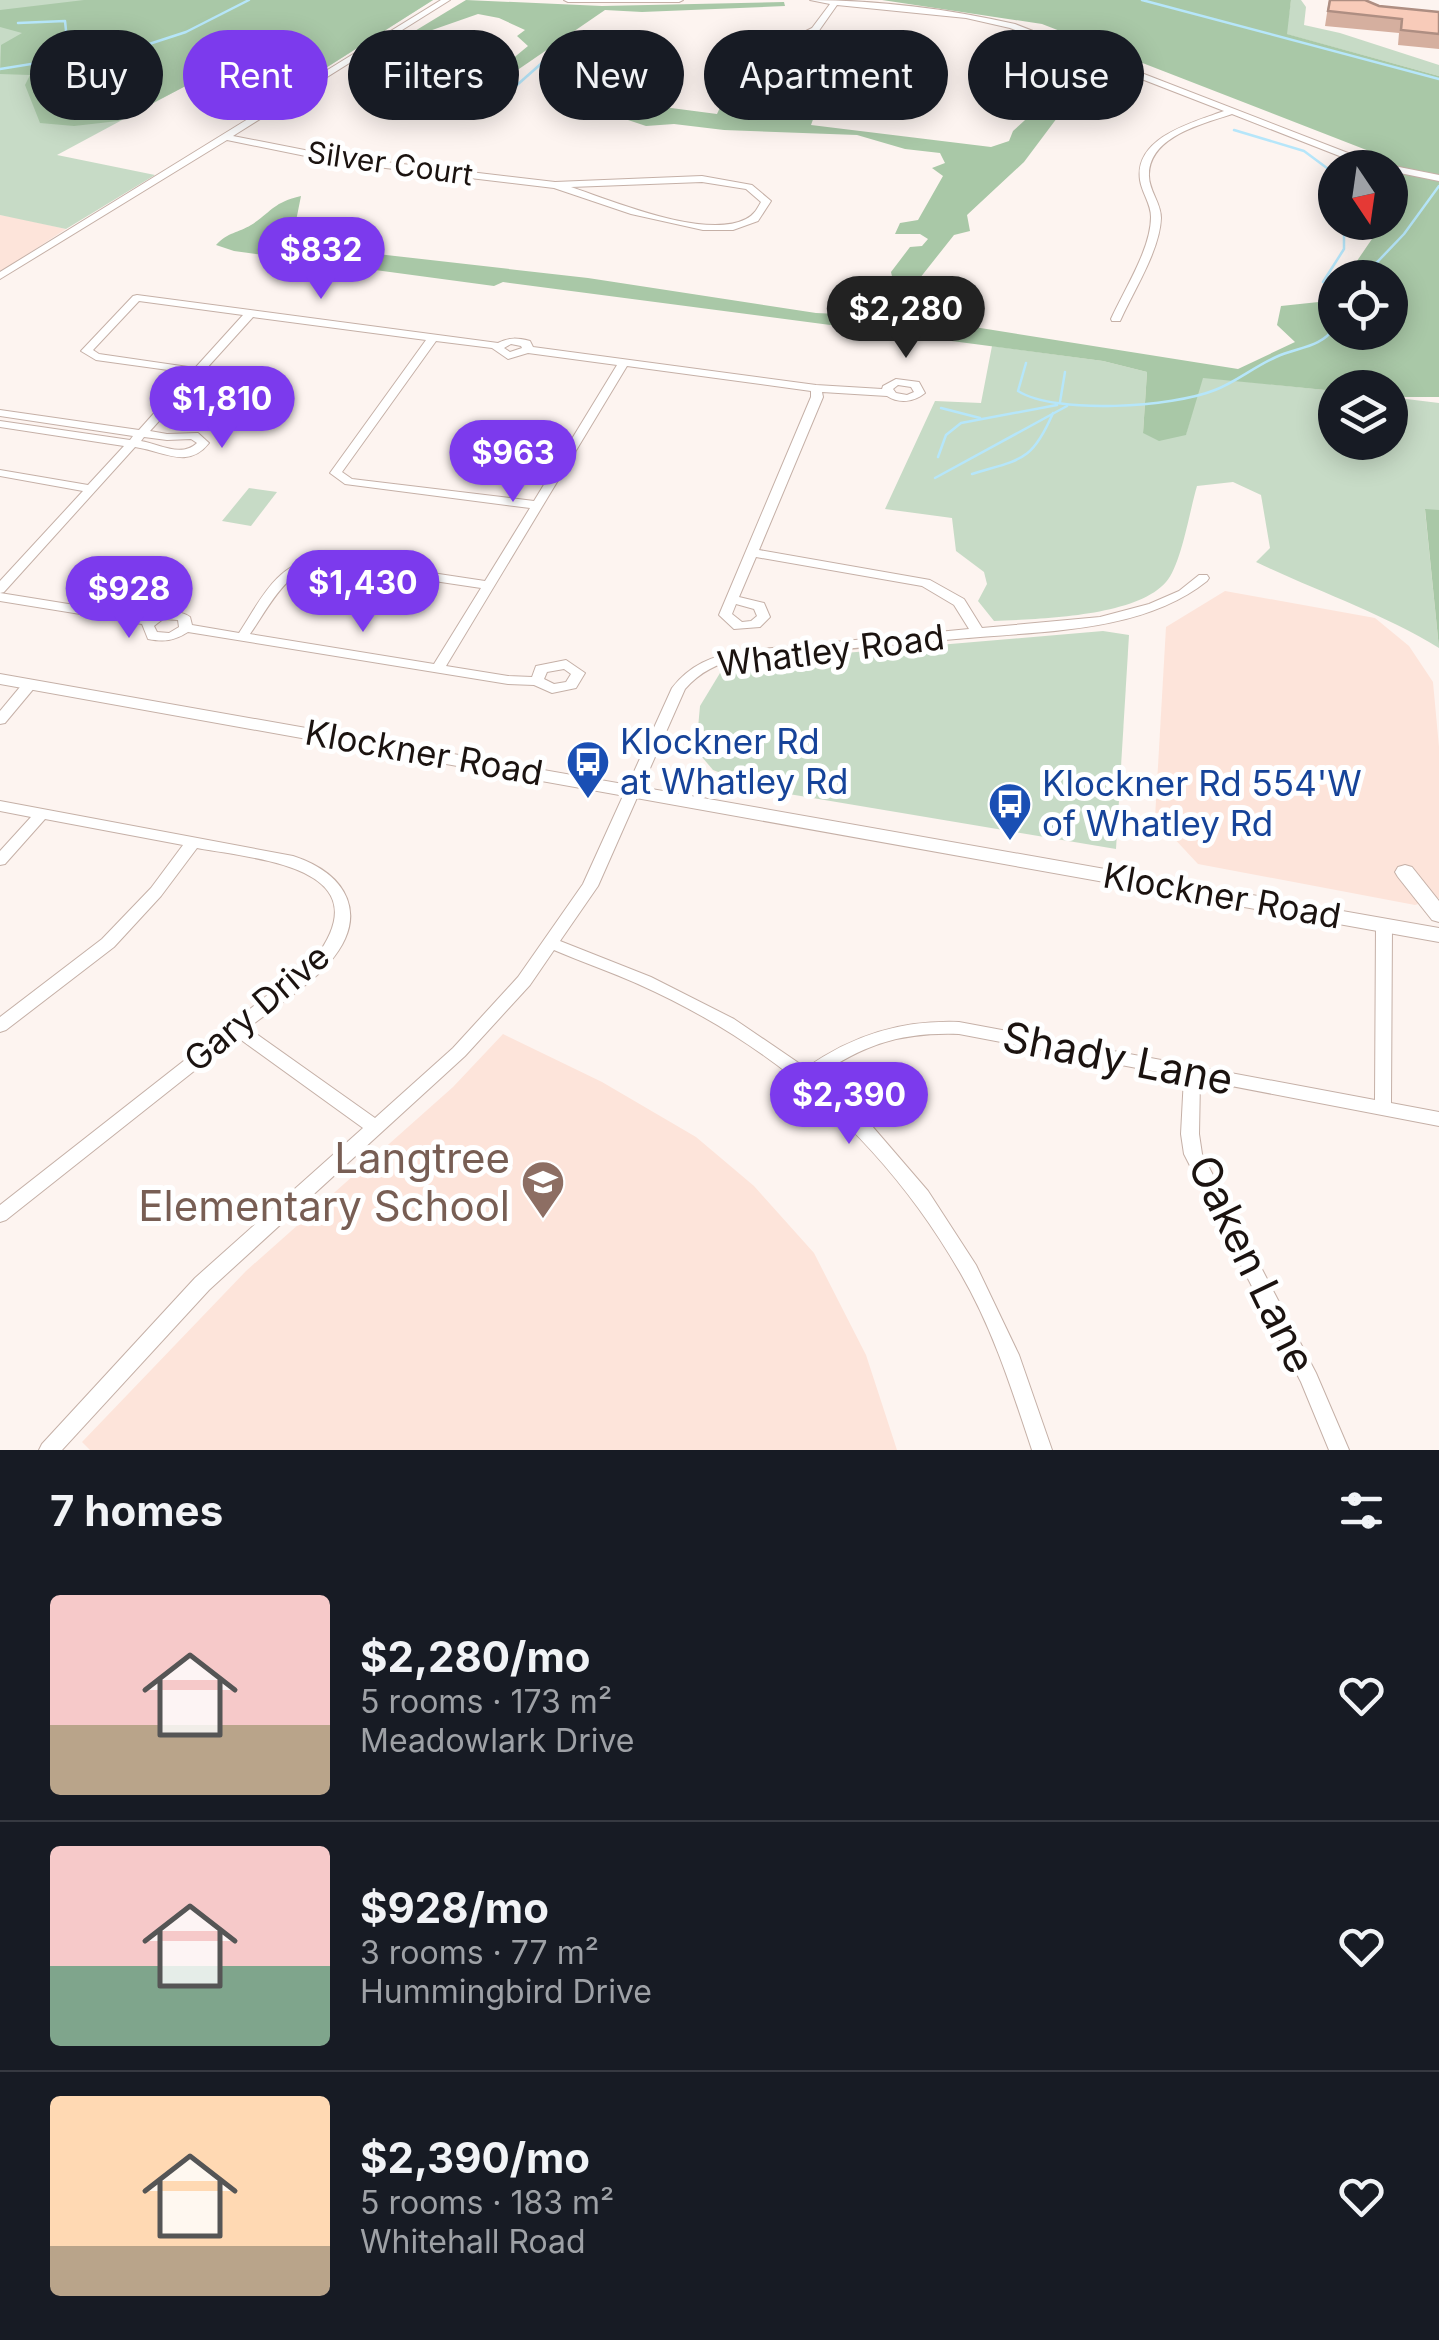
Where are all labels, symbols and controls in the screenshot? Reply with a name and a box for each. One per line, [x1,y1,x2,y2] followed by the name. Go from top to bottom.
[30,30,163,120] chip: Buy
[183,30,328,120] chip: Rent
[348,30,519,120] chip: Filters
[539,30,684,120] chip: New
[704,30,948,120] chip: Apartment
[968,30,1144,120] chip: House
[305,134,475,192] street label: Silver Court
[1318,150,1408,240] north arrow
[1318,150,1408,460] map controls
[262,217,380,302] pin: $832
[280,230,362,269] text: $832
[1318,260,1408,350] button: locate
[825,276,987,361] pin: $2,280
[849,289,963,328] text: $2,280
[141,366,303,451] pin: $1,810
[1318,370,1408,460] button: layers
[172,379,272,418] text: $1,810
[454,420,572,505] pin: $963
[471,433,555,472] text: $963
[282,550,444,635] pin: $1,430
[70,556,188,641] pin: $928
[308,563,418,602] text: $1,430
[88,569,170,608] text: $928
[715,615,947,685] street label: Whatley Road
[302,710,546,794] street label: Klockner Road
[620,720,848,802] place label: Klockner Rd at Whatley Rd
[565,739,611,800] bus stop icon: Klockner Rd at Whatley Rd
[1042,762,1362,844] place label: Klockner Rd 554'W of Whatley Rd
[987,781,1033,842] bus stop icon: Klockner Rd 554'W of Whatley Rd
[1100,853,1344,937] street label: Klockner Road
[176,935,337,1080] street label: Gary Drive
[999,1010,1237,1105] street label: Shady Lane
[768,1062,930,1147] pin: $2,390
[792,1075,906,1114] text: $2,390
[138,1132,510,1231] place label: Langtree Elementary School
[1178,1147,1327,1381] street label: Oaken Lane
[520,1159,566,1220] school or university icon: Langtree Elementary School
[1334,1483,1389,1538] icon: filters
[50,1485,223,1536] text: 7 homes
[360,1631,591,1682] text: $2,280/mo
[130,1635,250,1755] icon: home
[1334,1668,1389,1723] icon: heart
[360,1682,612,1721] text: 5 rooms · 173 m²
[360,1721,634,1760] text: Meadowlark Drive
[360,1882,549,1933] text: $928/mo
[130,1886,250,2006] icon: home
[1334,1919,1389,1974] icon: heart
[360,1933,599,1972] text: 3 rooms · 77 m²
[360,1972,652,2011] text: Hummingbird Drive
[360,2132,590,2183] text: $2,390/mo
[130,2136,250,2256] icon: home
[1334,2169,1389,2224] icon: heart
[360,2183,614,2222] text: 5 rooms · 183 m²
[360,2222,586,2261] text: Whitehall Road

